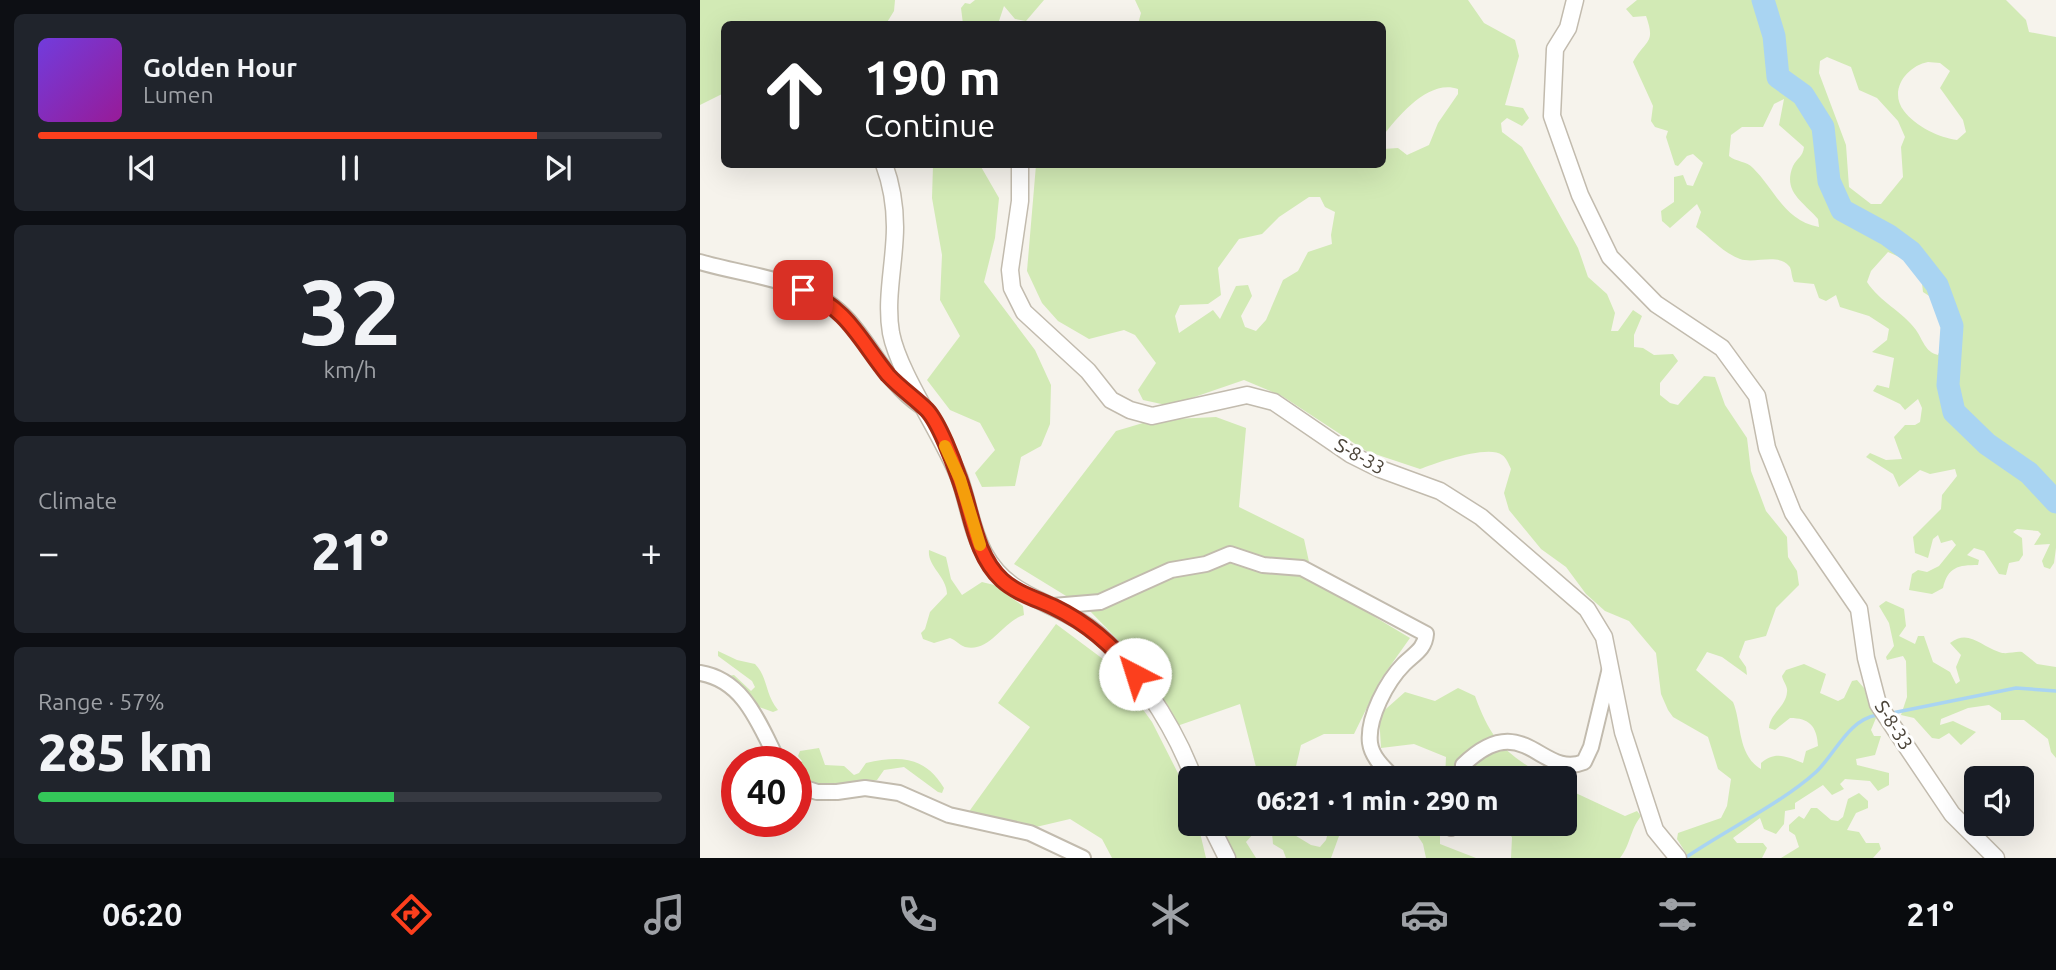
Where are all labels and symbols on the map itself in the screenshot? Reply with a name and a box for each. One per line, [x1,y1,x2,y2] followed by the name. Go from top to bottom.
[773,260,833,320] pin
[1331,433,1389,479] street label: Տ-8-33
[1098,637,1172,711] position arrow
[1870,696,1918,754] street label: Տ-8-33
[721,746,812,837] speed limit sign: 40

